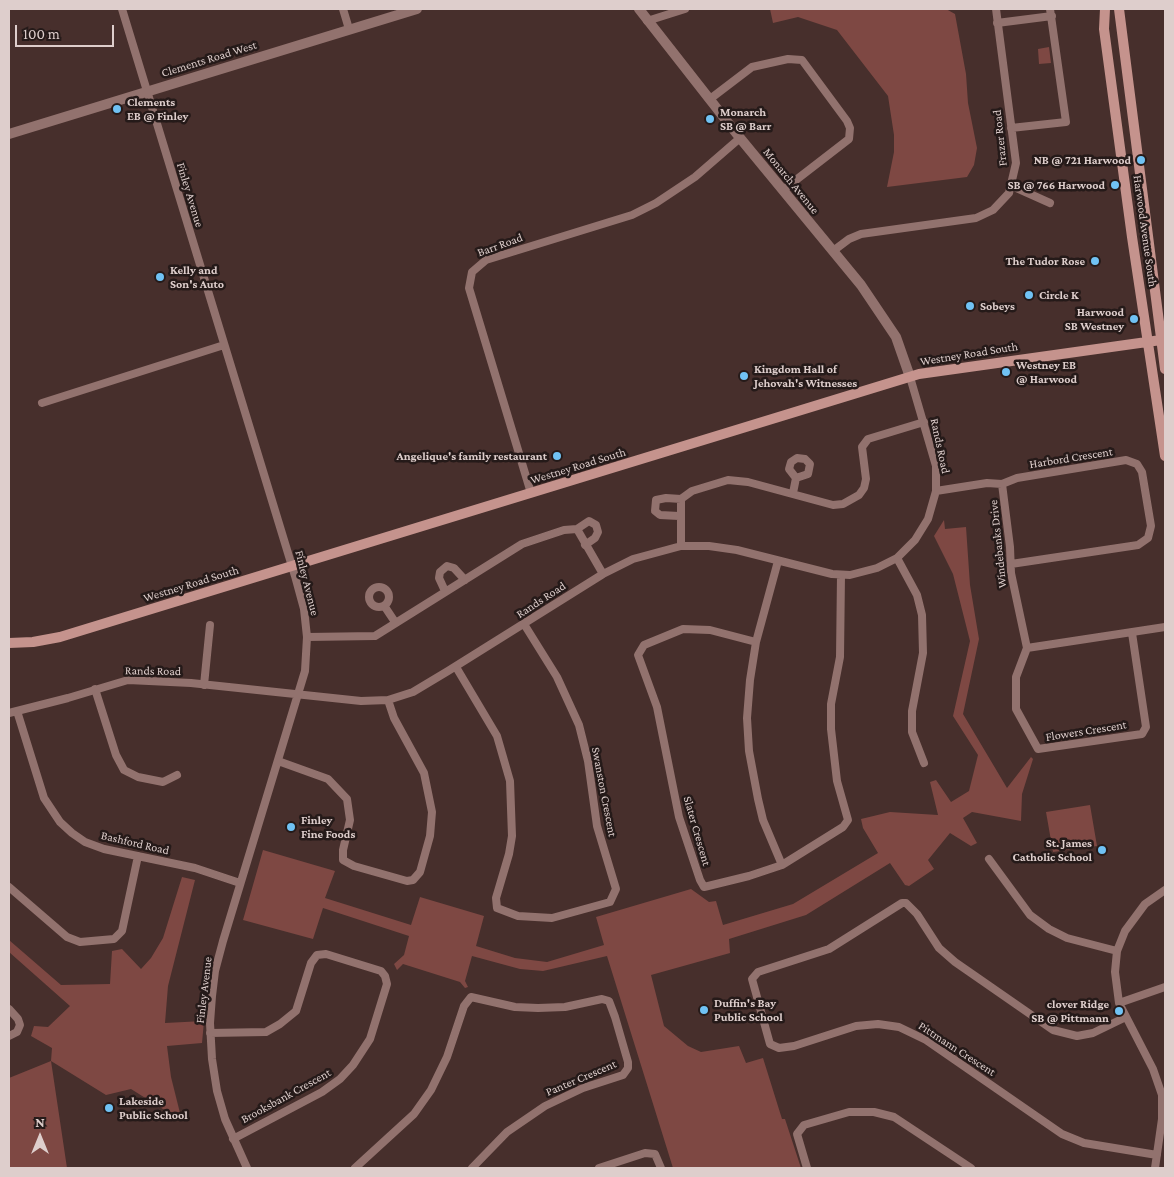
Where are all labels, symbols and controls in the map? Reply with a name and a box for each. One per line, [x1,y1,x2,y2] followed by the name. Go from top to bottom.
[18,15,116,47] scale bar
[23,26,60,42] text: 100 m
[160,38,258,80] street label: Clements Road West
[127,95,188,123] place label: Clements EB @ Finley
[111,103,123,115] marker: Clements EB @ Finley
[720,105,772,133] place label: Monarch SB @ Barr
[990,109,1010,167] street label: Frazer Road
[704,113,716,125] marker: Monarch SB @ Barr
[760,145,822,217] street label: Monarch Avenue
[1034,153,1131,167] place label: NB @ 721 Harwood
[1135,154,1147,166] marker: NB @ 721 Harwood
[173,161,207,229] street label: Finley Avenue
[1130,174,1160,288] street label: Harwood Avenue South
[1008,178,1105,192] place label: SB @ 766 Harwood
[1109,179,1121,191] marker: SB @ 766 Harwood
[475,230,525,260] street label: Barr Road
[1005,254,1085,268] place label: The Tudor Rose
[1089,255,1101,267] marker: The Tudor Rose
[170,263,224,291] place label: Kelly and Son's Auto
[154,271,166,283] marker: Kelly and Son's Auto
[1039,288,1079,302] place label: Circle K
[1023,289,1035,301] marker: Circle K
[980,299,1015,313] place label: Sobeys
[964,300,976,312] marker: Sobeys
[1065,305,1124,333] place label: Harwood SB Westney
[1128,313,1140,325] marker: Harwood SB Westney
[919,339,1019,369] street label: Westney Road South
[1016,358,1077,386] place label: Westney EB @ Harwood
[754,362,857,390] place label: Kingdom Hall of Jehovah's Witnesses
[1000,366,1012,378] marker: Westney EB @ Harwood
[738,370,750,382] marker: Kingdom Hall of Jehovah's Witnesses
[927,417,953,475] street label: Rands Road
[1028,444,1114,472] street label: Harbord Crescent
[529,445,627,487] street label: Westney Road South
[397,449,547,463] place label: Angelique's family restaurant
[551,450,563,462] marker: Angelique's family restaurant
[986,499,1010,589] street label: Windebanks Drive
[292,549,322,617] street label: Finley Avenue
[142,563,240,605] street label: Westney Road South
[514,579,568,621] street label: Rands Road
[125,663,181,679] street label: Rands Road
[1044,717,1128,745] street label: Flowers Crescent
[588,746,620,838] street label: Swanston Crescent
[680,795,714,867] street label: Slater Crescent
[301,813,355,841] place label: Finley Fine Foods
[285,821,297,833] marker: Finley Fine Foods
[99,828,171,858] street label: Bashford Road
[1013,836,1092,864] place label: St. James Catholic School
[1096,844,1108,856] marker: St. James Catholic School
[193,956,215,1024] street label: Finley Avenue
[714,996,783,1024] place label: Duffin's Bay Public School
[1031,997,1109,1025] place label: clover Ridge SB @ Pittmann
[698,1004,710,1016] marker: Duffin's Bay Public School
[1113,1005,1125,1017] marker: clover Ridge SB @ Pittmann
[916,1019,998,1079] street label: Pittmann Crescent
[544,1057,618,1099] street label: Panter Crescent
[239,1065,333,1127] street label: Brooksbank Crescent
[119,1094,188,1122] place label: Lakeside Public School
[103,1102,115,1114] marker: Lakeside Public School
[15,1112,65,1162] north arrow
[35,1114,45,1130] text: N

